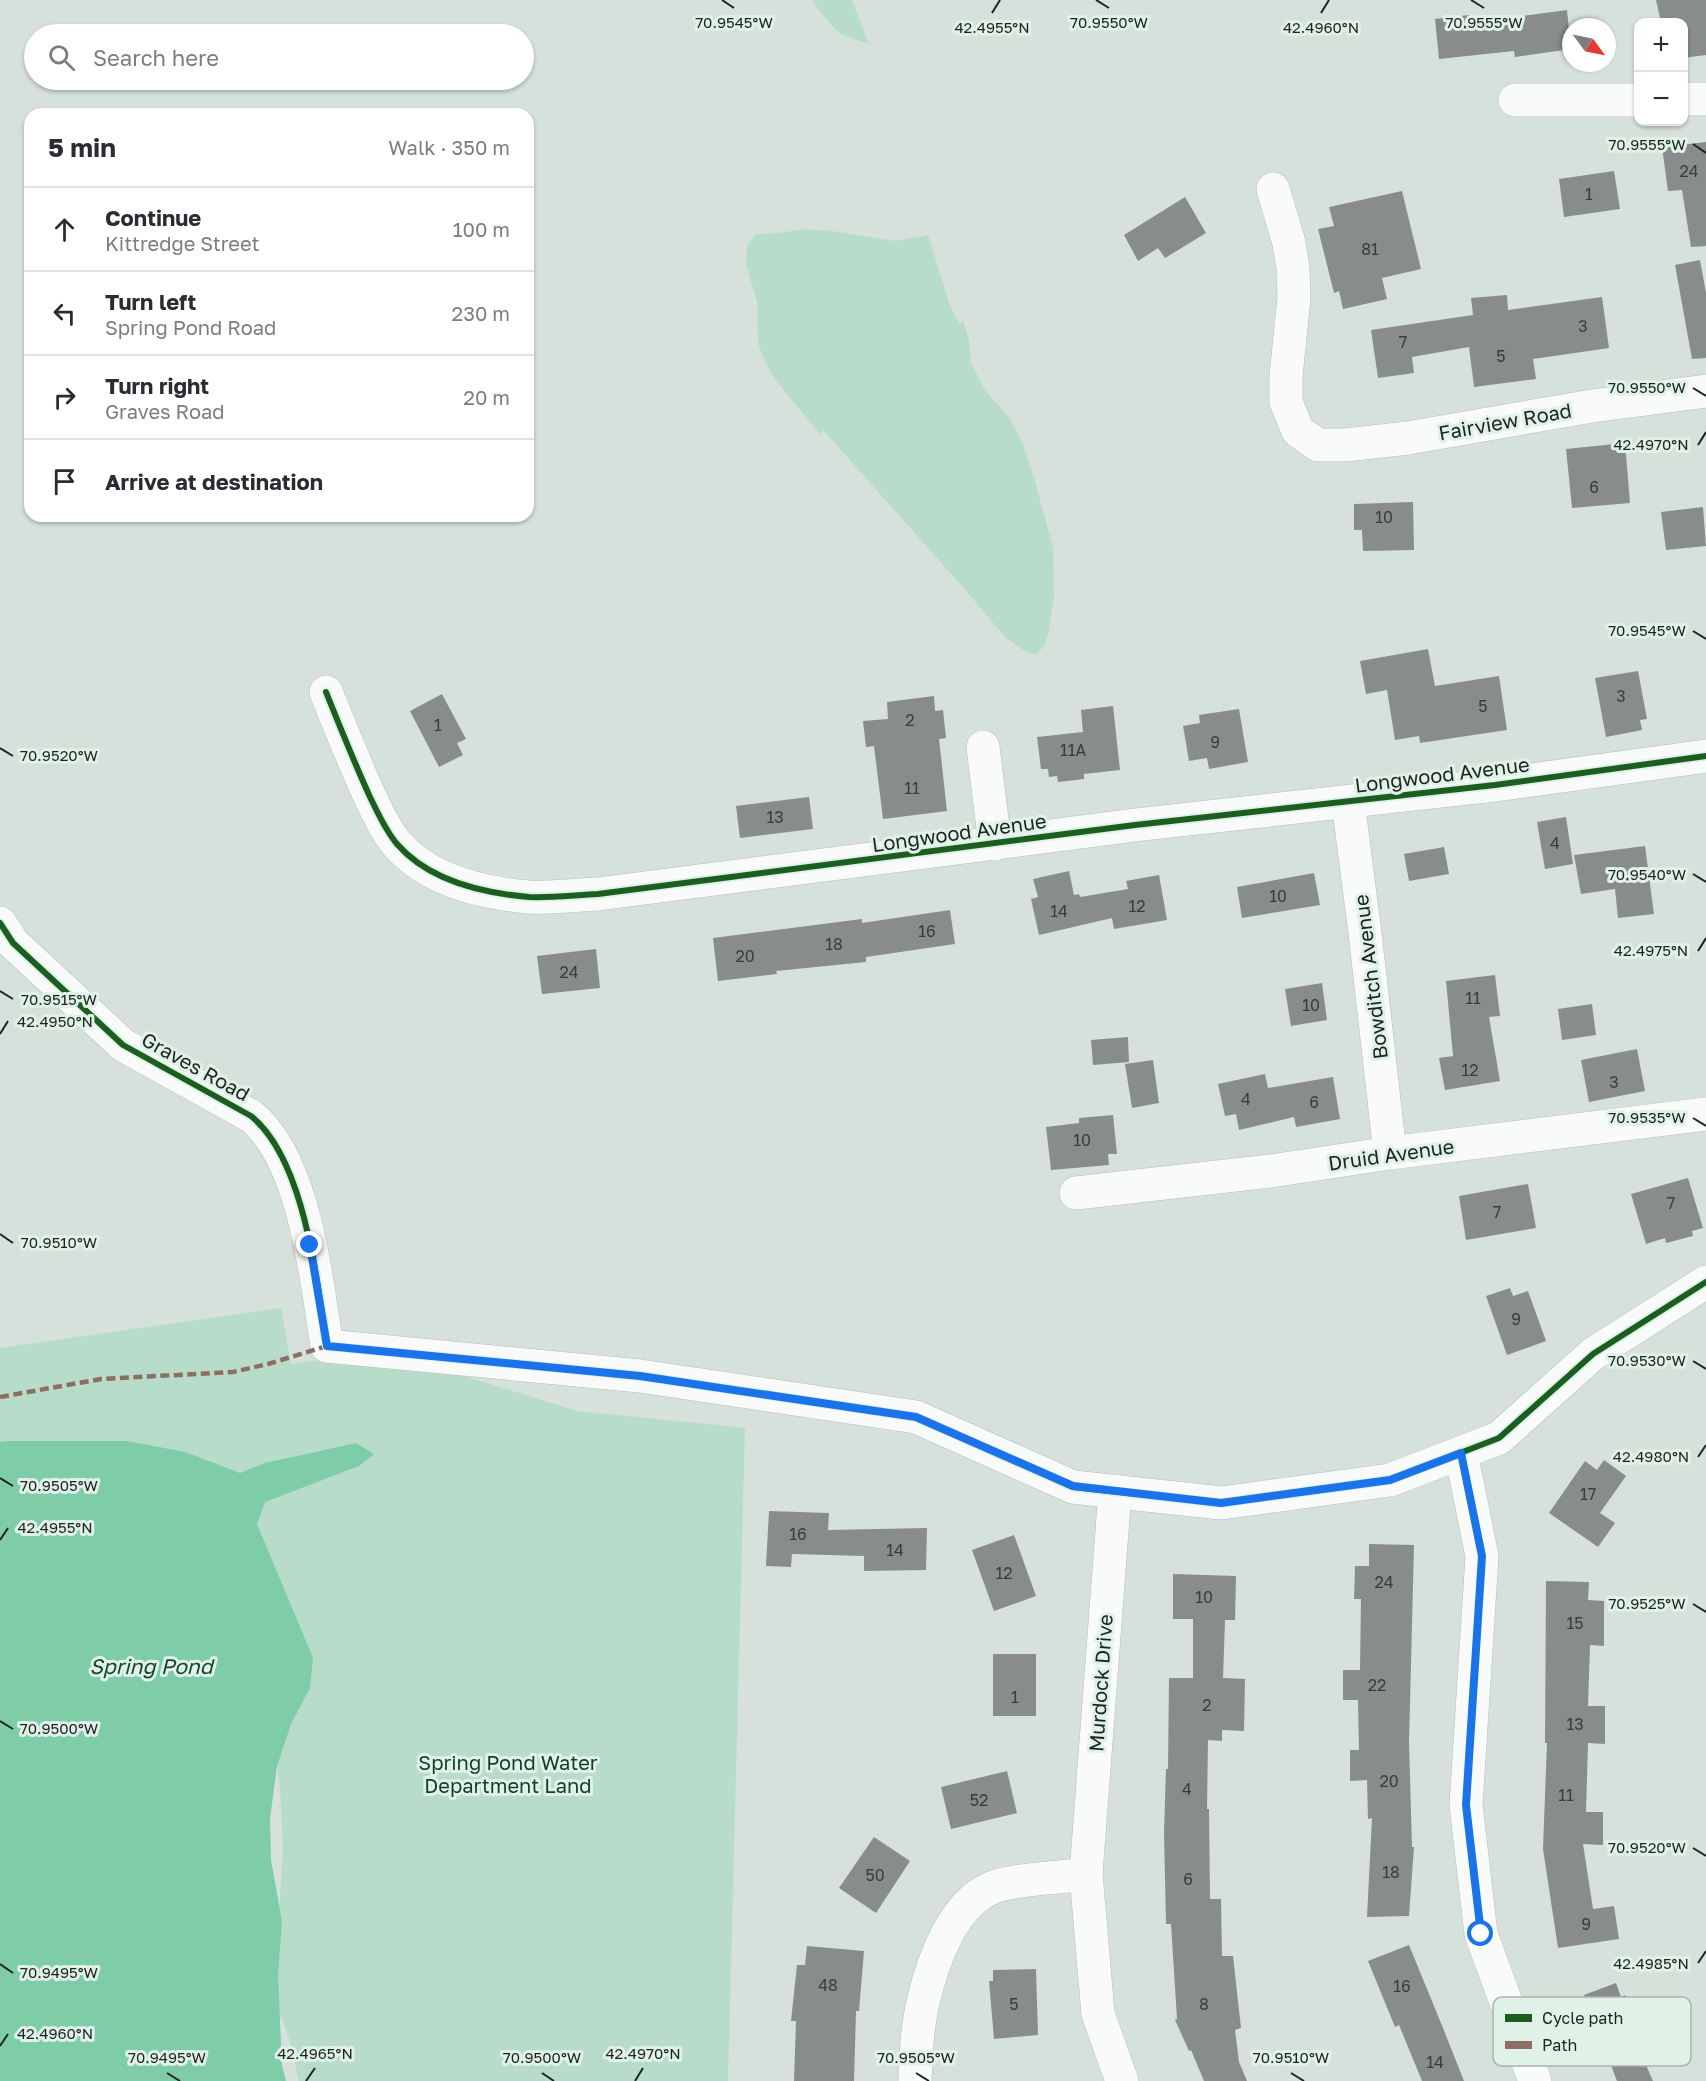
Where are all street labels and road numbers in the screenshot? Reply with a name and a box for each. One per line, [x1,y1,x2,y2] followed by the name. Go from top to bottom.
[1437,397,1573,445] street label: Fairview Road
[1353,751,1531,797] street label: Longwood Avenue
[870,808,1048,856] street label: Longwood Avenue
[1348,893,1392,1061] street label: Bowditch Avenue
[138,1027,254,1105] street label: Graves Road
[1326,1133,1456,1175] street label: Druid Avenue
[1083,1613,1117,1753] street label: Murdock Drive

